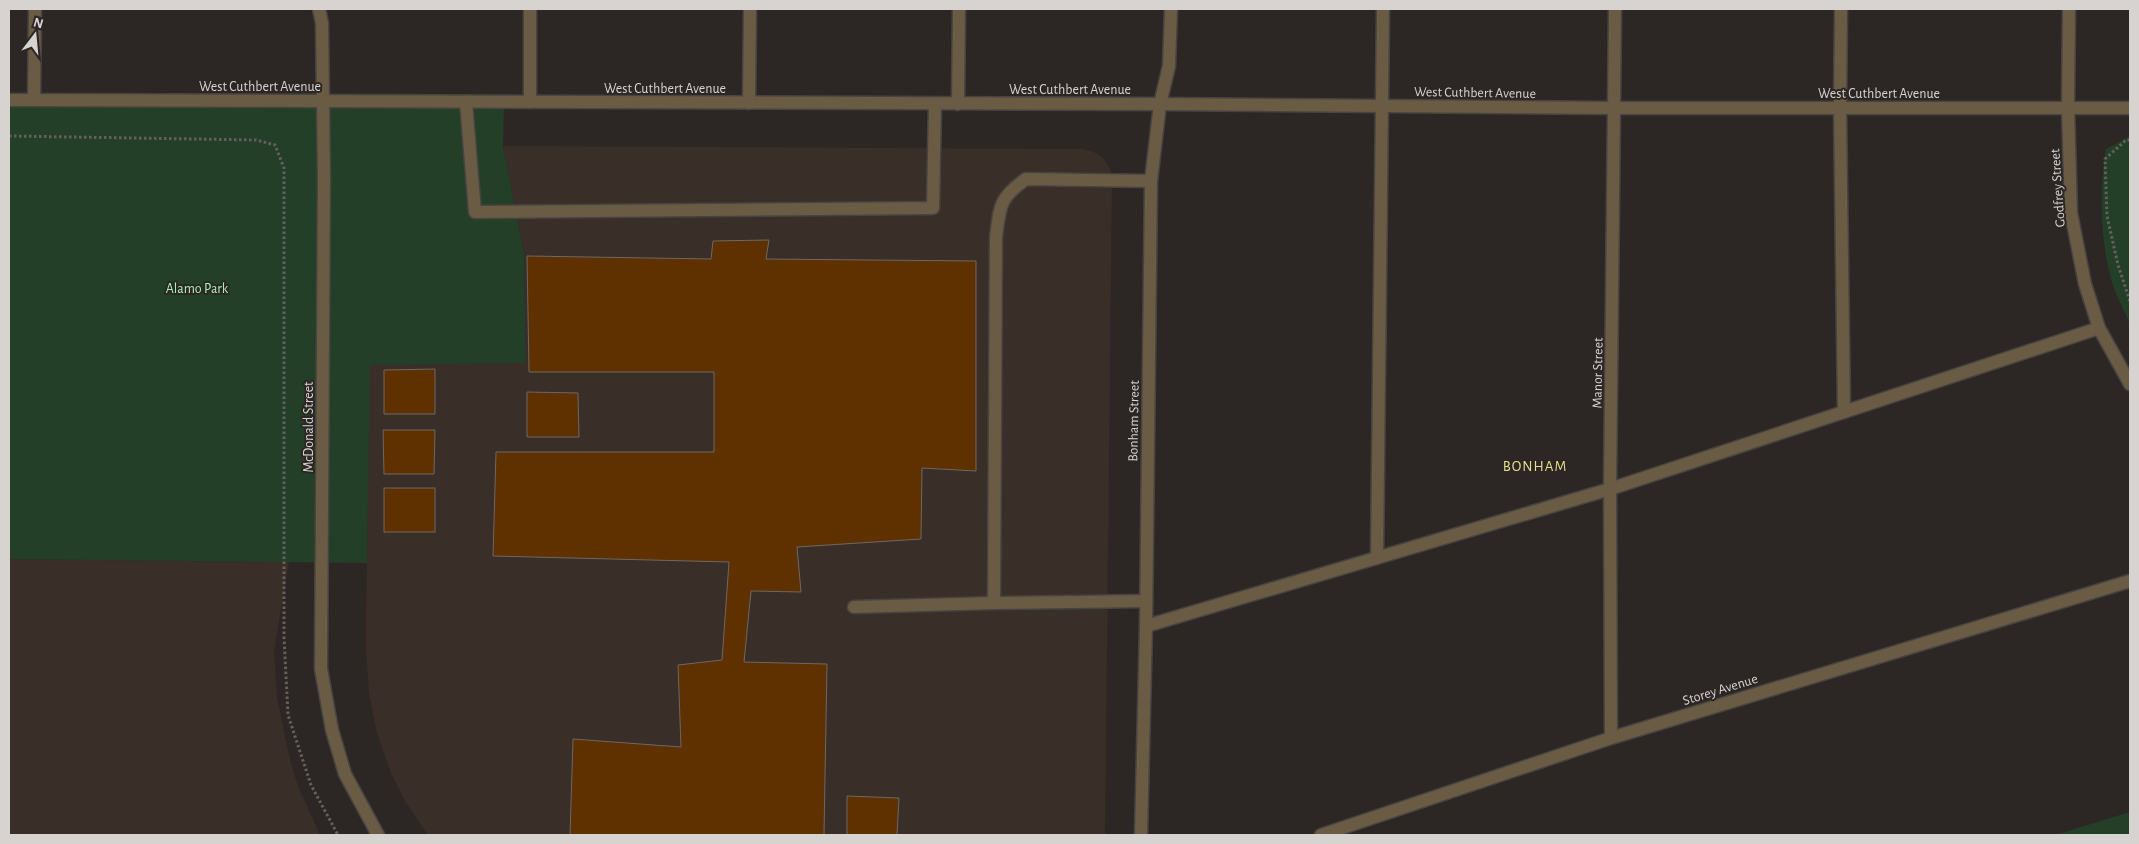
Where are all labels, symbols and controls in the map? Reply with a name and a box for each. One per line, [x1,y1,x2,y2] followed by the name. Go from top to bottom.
[10,10,60,60] north arrow
[32,15,45,32] text: N
[199,80,321,94] street label: West Cuthbert Avenue
[604,82,726,96] street label: West Cuthbert Avenue
[1009,83,1131,97] street label: West Cuthbert Avenue
[1414,85,1536,101] street label: West Cuthbert Avenue
[1818,87,1940,101] street label: West Cuthbert Avenue
[2048,148,2068,228] street label: Godfrey Street
[166,282,229,296] park label: Alamo Park
[1590,337,1606,409] street label: Manor Street
[1126,380,1142,462] street label: Bonham Street
[302,381,316,473] street label: McDonald Street
[1503,459,1567,474] district label: BONHAM
[1681,672,1759,708] street label: Storey Avenue

